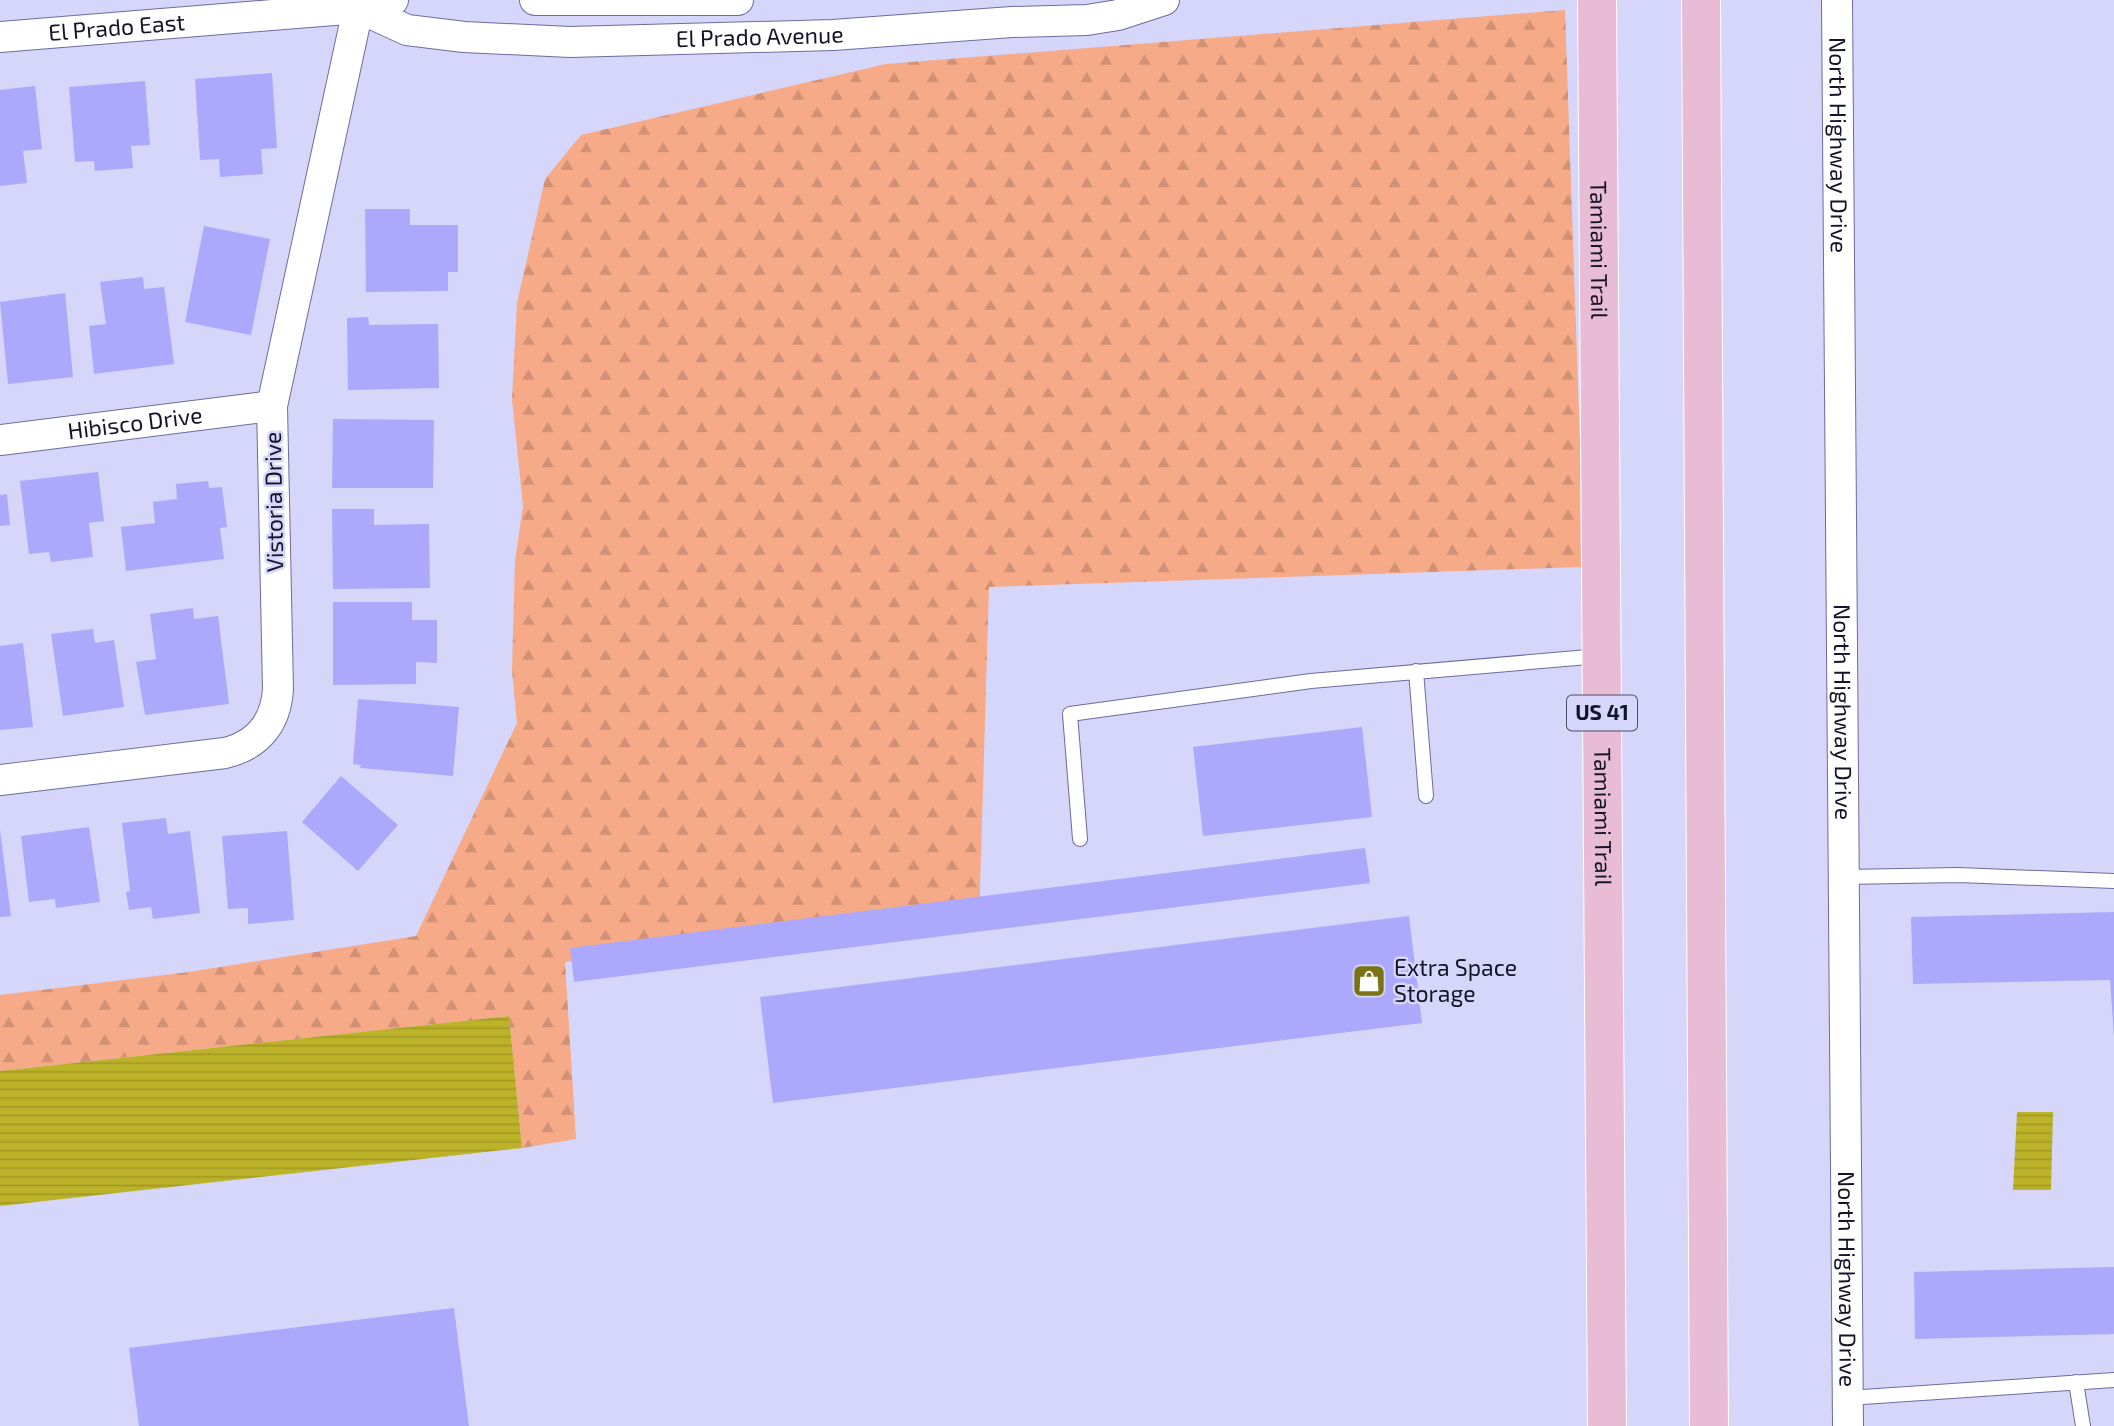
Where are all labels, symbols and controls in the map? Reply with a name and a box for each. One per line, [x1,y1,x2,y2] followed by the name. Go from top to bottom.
[47,7,186,46] street label: El Prado East
[675,19,844,52] street label: El Prado Avenue
[1824,37,1854,253] street label: North Highway Drive
[1585,181,1614,319] street label: Tamiami Trail
[66,400,204,444] street label: Hibisco Drive
[258,432,288,573] street label: Vistoria Drive
[1829,604,1858,820] street label: North Highway Drive
[1567,696,1637,730] road number: US 41
[1589,748,1618,886] street label: Tamiami Trail
[1394,953,1517,1007] place label: Extra Space Storage
[1350,962,1388,1000] shop icon: Extra Space Storage
[1833,1171,1863,1387] street label: North Highway Drive

